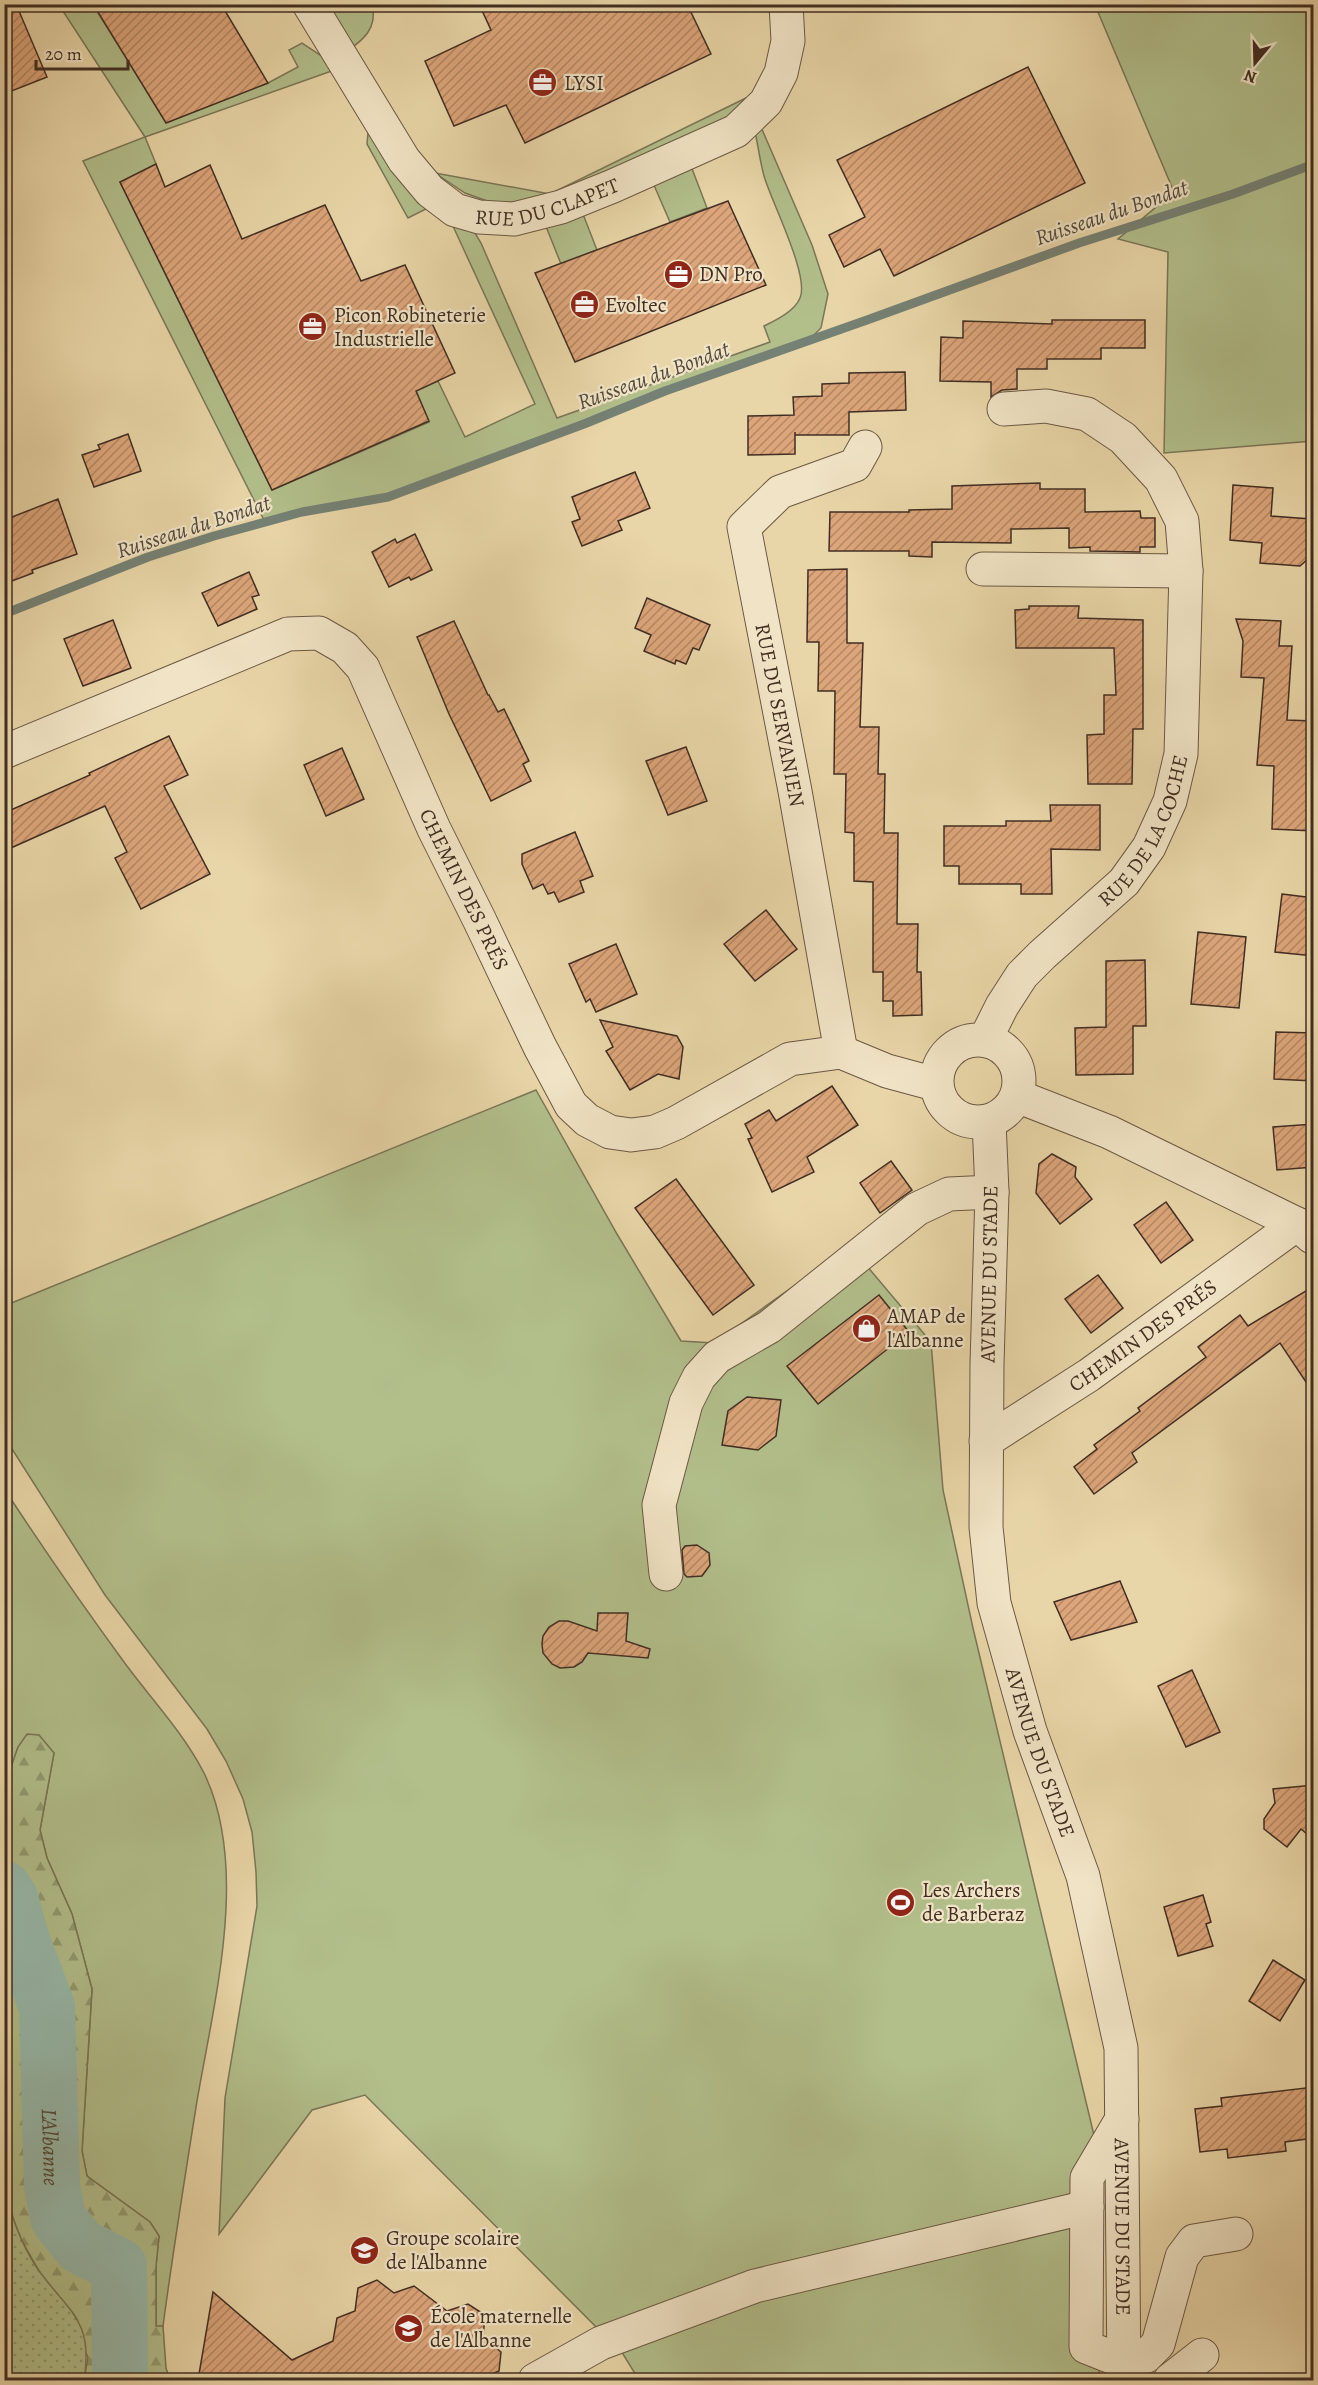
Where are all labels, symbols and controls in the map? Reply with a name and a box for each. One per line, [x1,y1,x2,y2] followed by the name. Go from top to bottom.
[36,33,128,71] scale bar
[1225,33,1285,93] north arrow
[45,42,82,66] text: 20 m
[1241,64,1260,89] text: N
[527,67,559,99] office icon: LYSI
[564,69,604,97] place label: LYSI
[474,171,624,233] street label: RUE DU CLAPET
[1031,173,1192,253] water label: Ruisseau du Bondat
[662,258,694,290] office icon: DN Pro
[699,260,763,288] place label: DN Pro
[568,289,600,321] office icon: Evoltec
[605,291,667,319] place label: Evoltec
[334,301,486,353] place label: Picon Robineterie Industrielle
[297,311,329,343] office icon: Picon Robineterie Industrielle
[573,334,734,417] water label: Ruisseau du Bondat
[113,488,275,566] water label: Ruisseau du Bondat
[748,621,812,809] street label: RUE DU SERVANIEN
[1092,752,1194,913] street label: RUE DE LA COCHE
[413,804,515,975] street label: CHEMIN DES PRÉS
[973,1185,1005,1364] street label: AVENUE DU STADE
[1063,1273,1223,1398] street label: CHEMIN DES PRÉS
[886,1302,966,1354] place label: AMAP de l'Albanne
[850,1312,882,1344] shop icon: AMAP de l'Albanne
[999,1663,1082,1841] street label: AVENUE DU STADE
[922,1876,1025,1928] place label: Les Archers de Barberaz
[885,1886,917,1918] sports icon: Les Archers de Barberaz
[34,2108,66,2186] water label: L'Albanne
[1108,2137,1137,2316] street label: AVENUE DU STADE
[386,2224,519,2276] place label: Groupe scolaire de l'Albanne
[349,2234,381,2266] school or university icon: Groupe scolaire de l'Albanne
[430,2302,572,2354] place label: École maternelle de l'Albanne
[393,2312,425,2344] school or university icon: École maternelle de l'Albanne

